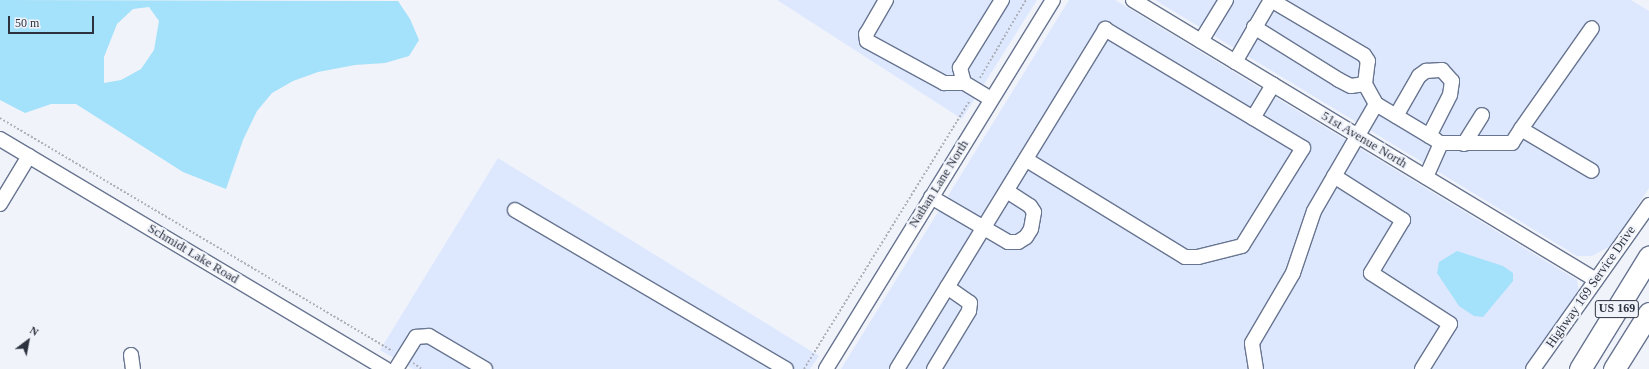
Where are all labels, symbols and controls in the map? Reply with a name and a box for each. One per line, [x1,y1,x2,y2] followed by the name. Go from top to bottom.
[10,8,96,34] scale bar
[15,16,39,30] text: 50 m
[1318,108,1410,172] street label: 51st Avenue North
[906,137,972,231] street label: Nathan Lane North
[145,221,241,287] street label: Schmidt Lake Road
[1543,223,1639,351] street label: Highway 169 Service Drive
[1594,299,1640,319] road number: US 169
[8,321,48,361] north arrow
[28,324,41,338] text: N

